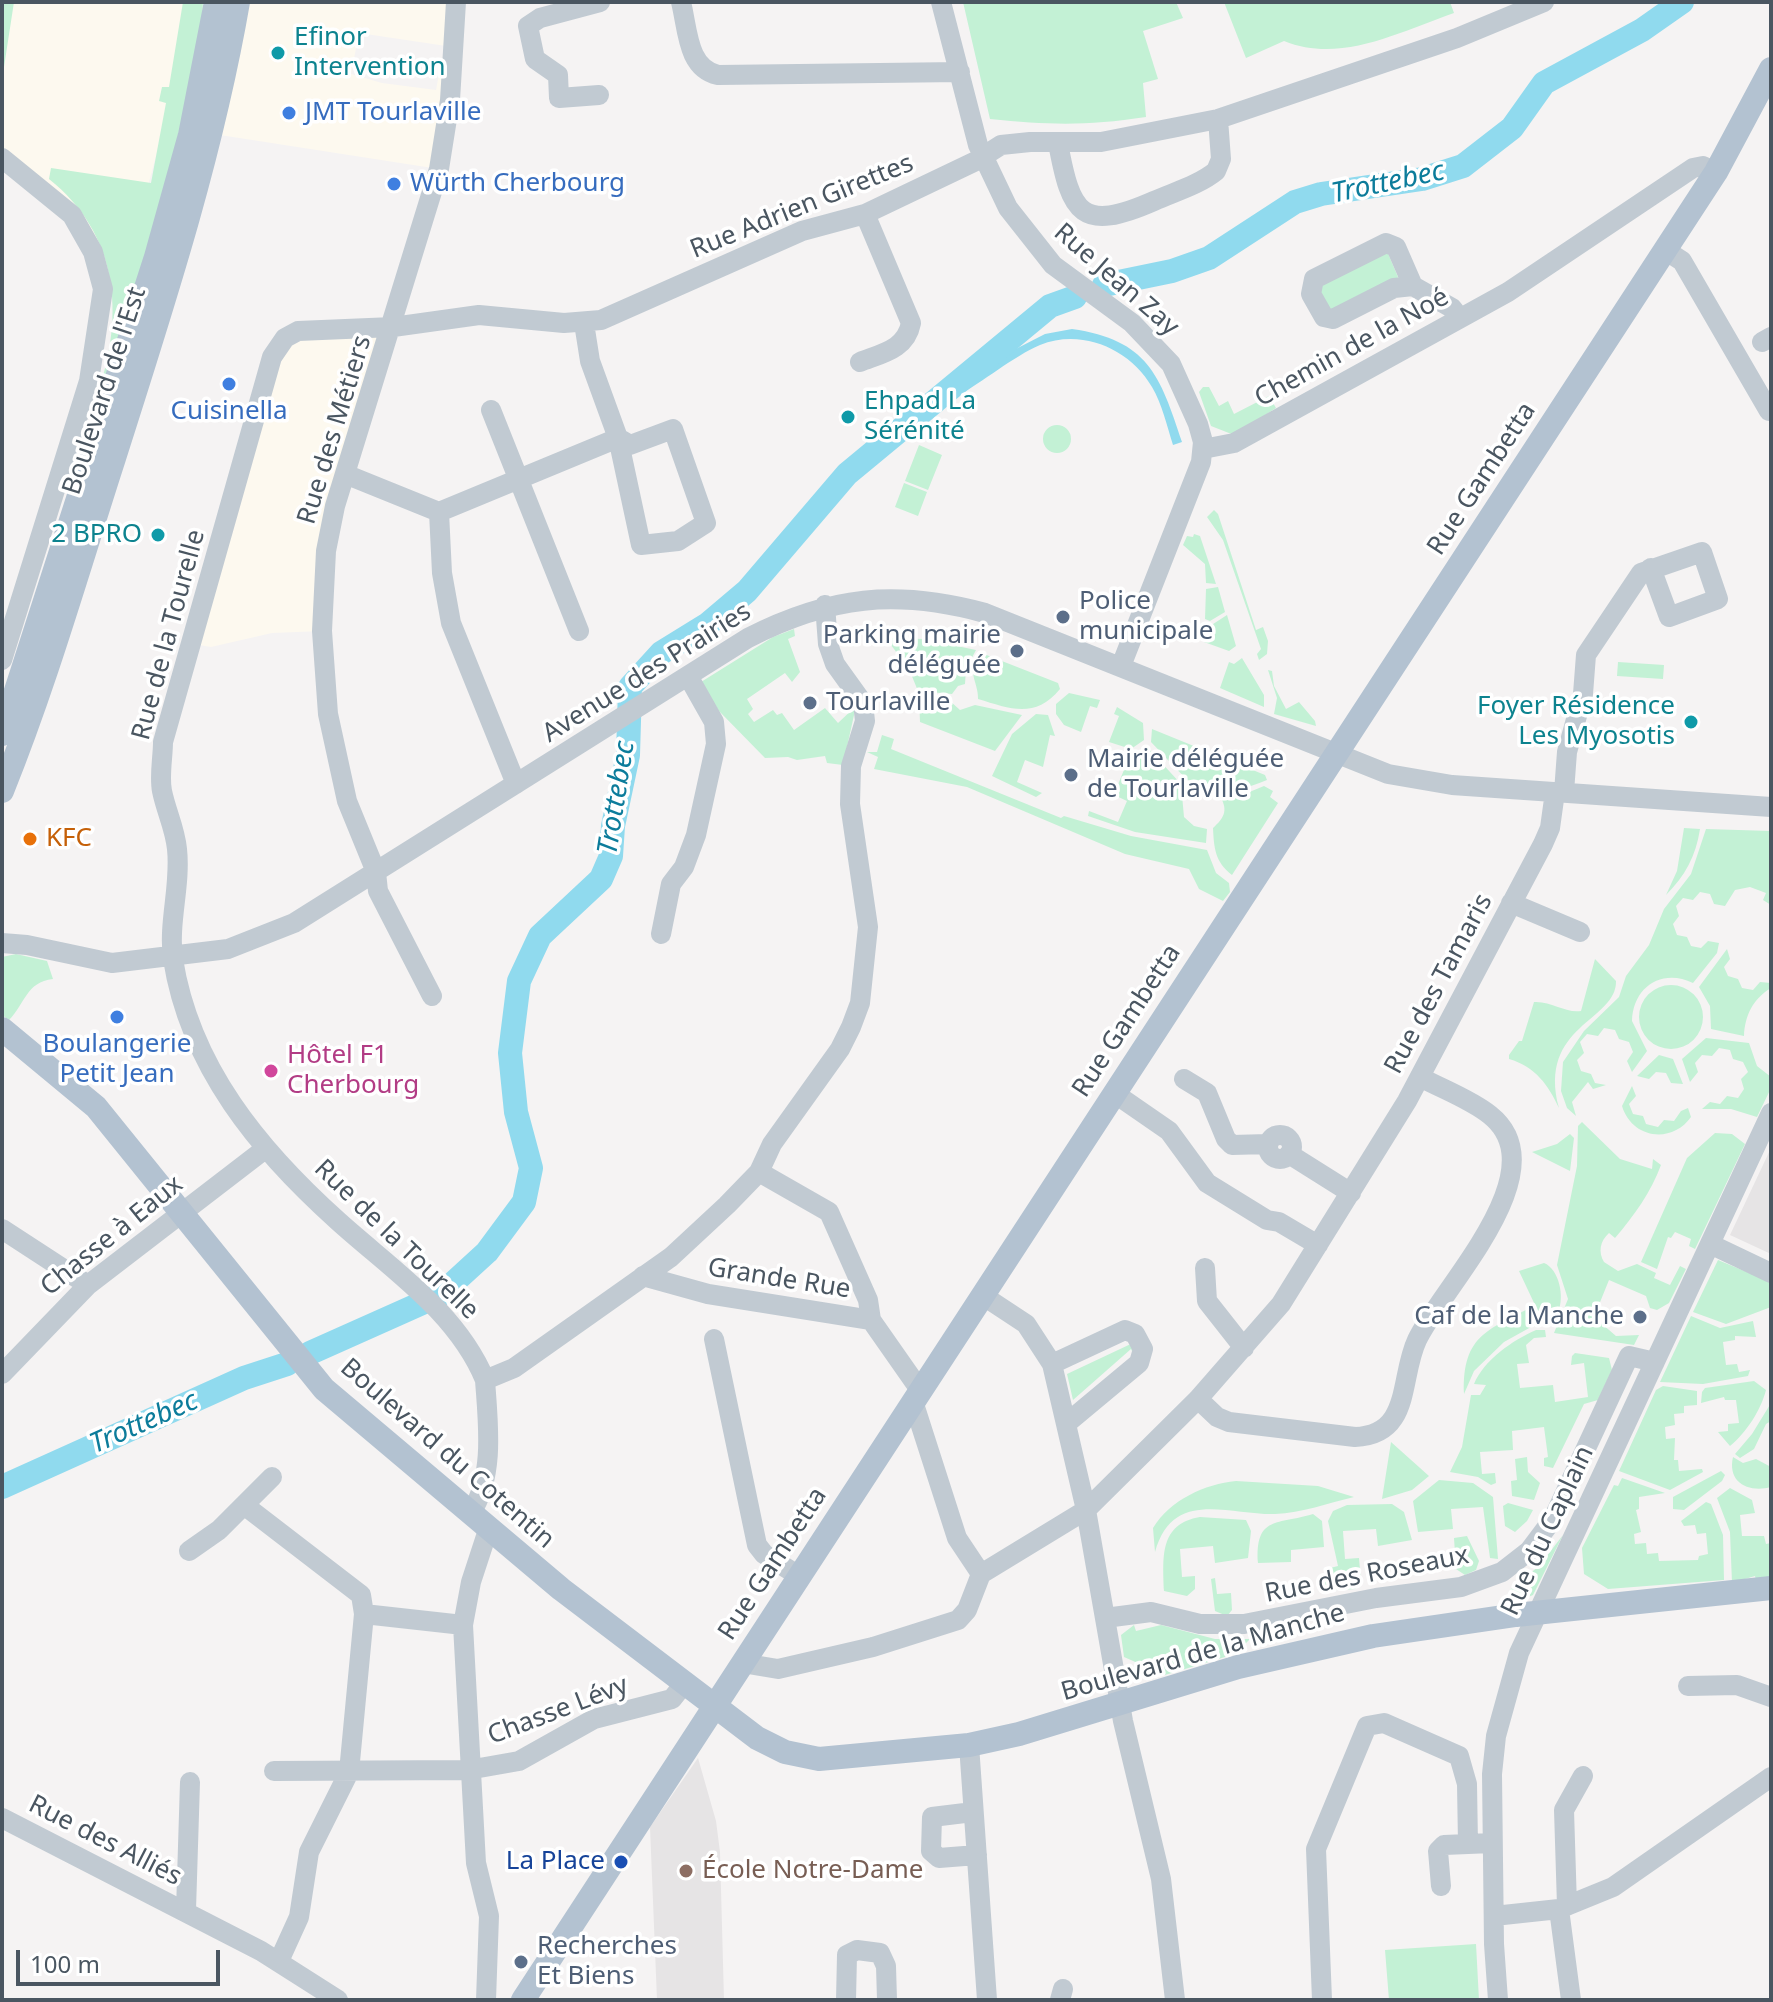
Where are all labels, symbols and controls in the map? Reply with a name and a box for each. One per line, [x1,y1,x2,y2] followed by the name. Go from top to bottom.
[294,22,446,84] place label: Efinor Intervention
[269,44,287,62] marker: Efinor Intervention
[305,97,481,129] place label: JMT Tourlaville
[280,104,298,122] marker: JMT Tourlaville
[686,148,918,266] street label: Rue Adrien Girettes
[1329,155,1447,211] water label: Trottebec
[410,168,625,200] place label: Würth Cherbourg
[385,175,403,193] marker: Würth Cherbourg
[1047,217,1185,343] street label: Rue Jean Zay
[1250,282,1454,414] street label: Chemin de la Noé
[57,283,153,499] street label: Boulevard de l'Est
[291,332,379,528] street label: Rue des Métiers
[220,375,238,393] marker: Cuisinella
[864,386,976,448] place label: Ehpad La Sérénité
[170,396,288,428] place label: Cuisinella
[1421,397,1543,561] street label: Rue Gambetta
[839,408,857,426] marker: Ehpad La Sérénité
[51,519,142,551] place label: 2 BPRO
[126,526,212,744] street label: Rue de la Tourelle
[149,526,167,544] marker: 2 BPRO
[1079,586,1213,648] place label: Police municipale
[537,596,757,750] street label: Avenue des Prairies
[1054,608,1072,626] marker: Police municipale
[823,620,1001,682] place label: Parking mairie déléguée
[1008,642,1026,660] marker: Parking mairie déléguée
[826,687,950,719] place label: Tourlaville
[1477,691,1675,752] place label: Foyer Résidence Les Myosotis
[801,694,819,712] marker: Tourlaville
[1682,713,1700,731] marker: Foyer Résidence Les Myosotis
[591,739,643,857] water label: Trottebec
[1087,744,1284,806] place label: Mairie déléguée de Tourlaville
[1062,766,1080,784] marker: Mairie déléguée de Tourlaville
[46,823,92,855] place label: KFC
[21,830,39,848] marker: KFC
[1378,889,1500,1079] street label: Rue des Tamaris
[1066,939,1188,1103] street label: Rue Gambetta
[108,1008,126,1026] marker: Boulangerie Petit Jean
[43,1029,191,1090] place label: Boulangerie Petit Jean
[287,1040,419,1102] place label: Hôtel F1 Cherbourg
[262,1062,280,1080] marker: Hôtel F1 Cherbourg
[307,1154,485,1326] street label: Rue de la Tourelle
[35,1169,189,1303] street label: Chasse à Eaux
[705,1252,853,1306] street label: Grande Rue
[1414,1301,1624,1333] place label: Caf de la Manche
[1631,1308,1649,1326] marker: Caf de la Manche
[334,1352,560,1556] street label: Boulevard du Cotentin
[85,1384,203,1462] water label: Trottebec
[1495,1441,1601,1621] street label: Rue du Caplain
[712,1482,834,1646] street label: Rue Gambetta
[1262,1540,1472,1610] street label: Rue des Roseaux
[1058,1598,1348,1708] street label: Boulevard de la Manche
[483,1670,633,1752] street label: Chasse Lévy
[23,1789,187,1893] street label: Rue des Alliés
[506,1846,605,1878] place label: La Place
[612,1853,630,1871] marker: La Place
[702,1855,923,1887] place label: École Notre-Dame
[677,1862,695,1880] marker: École Notre-Dame
[537,1931,677,1992] place label: Recherches Et Biens
[20,1934,224,1984] scale bar
[30,1947,100,1980] text: 100 m
[512,1953,530,1971] marker: Recherches Et Biens

